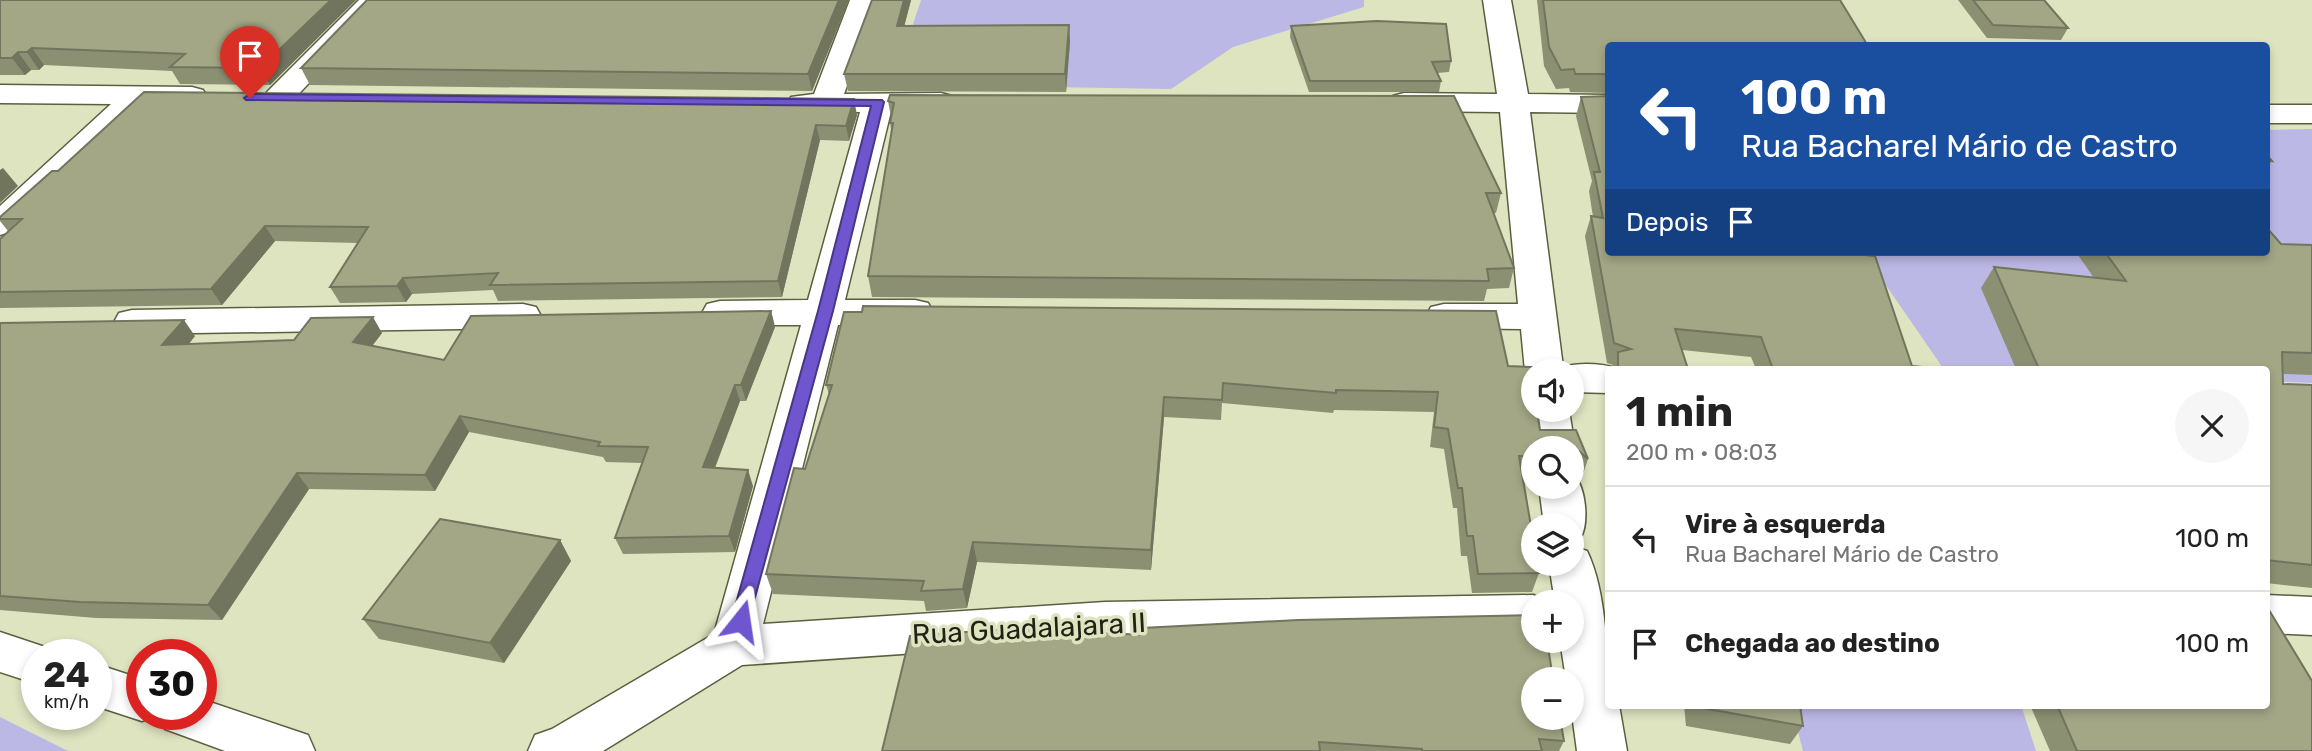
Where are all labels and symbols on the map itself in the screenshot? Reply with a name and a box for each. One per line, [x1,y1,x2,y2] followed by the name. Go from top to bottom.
[220,26,280,98] pin
[704,584,778,658] position arrow
[911,606,1147,651] street label: Rua Guadalajara II
[126,639,217,730] speed limit sign: 30

